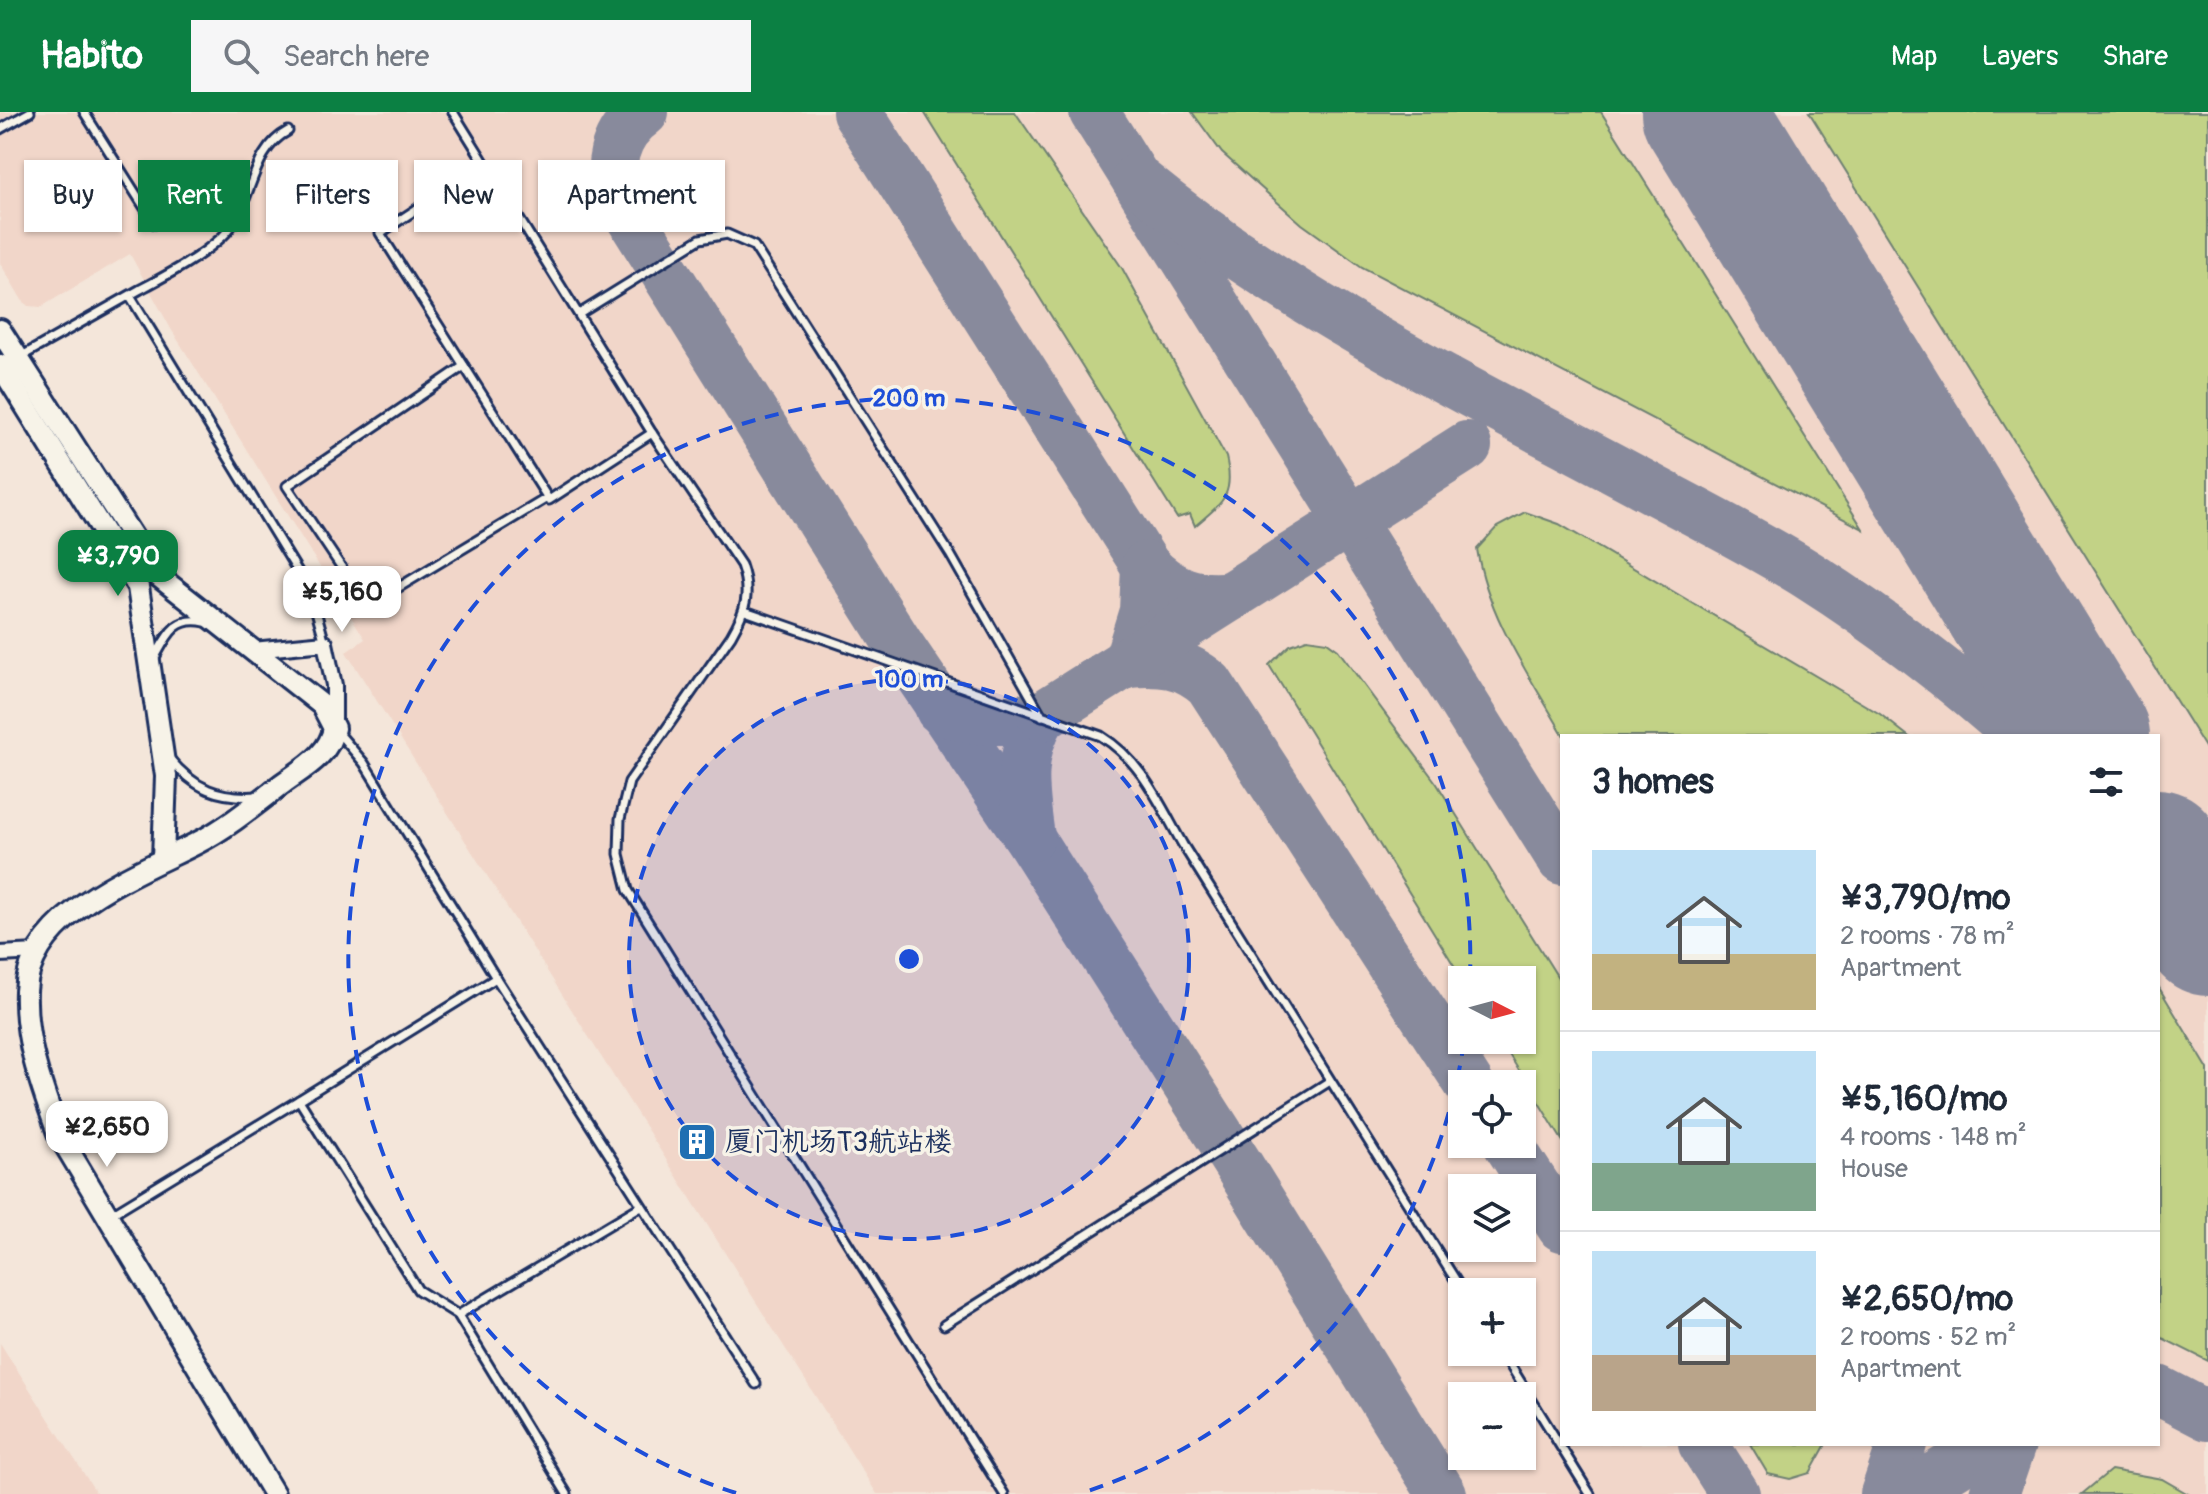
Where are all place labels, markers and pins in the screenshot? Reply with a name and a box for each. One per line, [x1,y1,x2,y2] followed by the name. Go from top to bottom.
[53,530,183,598] pin: ¥3,790
[277,566,407,634] pin: ¥5,160
[895,945,923,973] centre of rings
[42,1101,172,1169] pin: ¥2,650
[676,1121,718,1163] building icon: 厦门机场T3航站楼
[725,1125,952,1160] place label: 厦门机场T3航站楼

